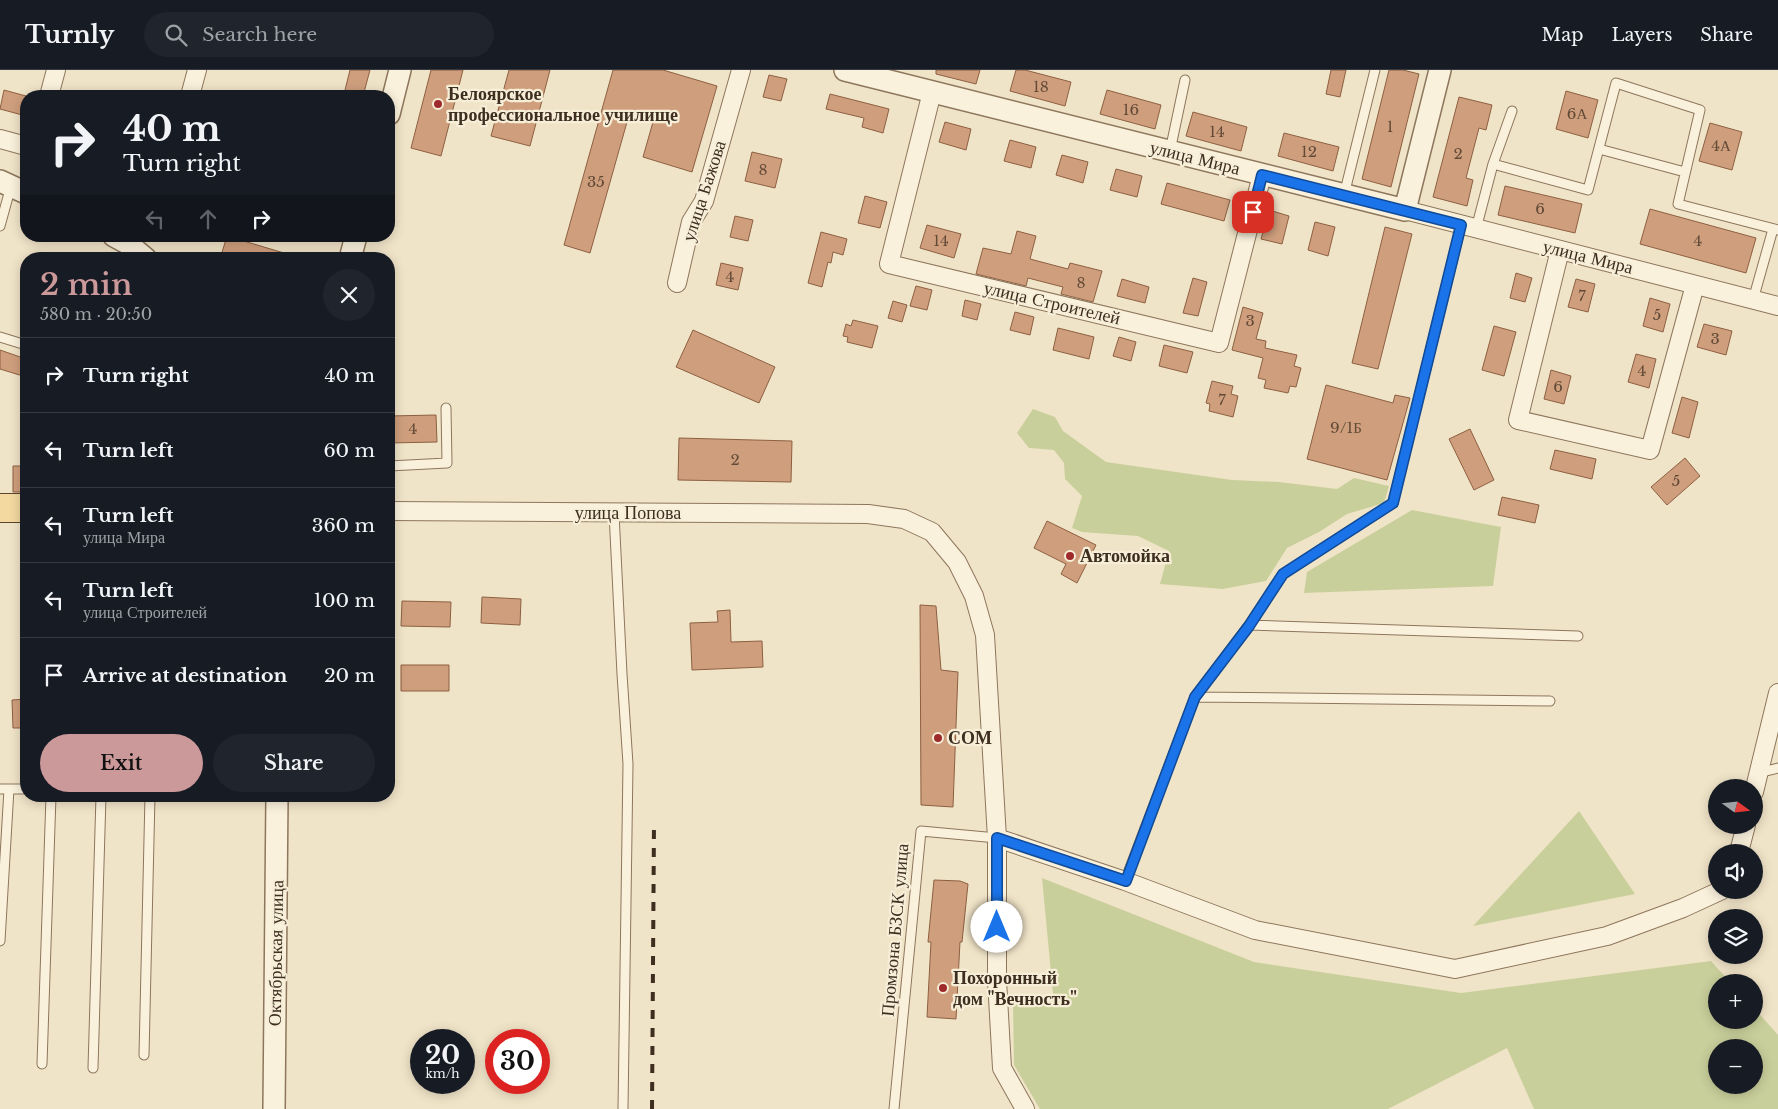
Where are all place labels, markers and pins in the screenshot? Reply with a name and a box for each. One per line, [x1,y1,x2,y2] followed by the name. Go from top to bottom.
[448,83,678,126] place label: Белоярское профессиональное училище
[432,98,444,110] marker: Белоярское профессиональное училище
[1232,191,1274,233] pin
[1080,545,1170,567] place label: Автомойка
[1064,550,1076,562] marker: Автомойка
[948,727,992,749] place label: СОМ
[932,732,944,744] marker: СОМ
[953,967,1077,1010] place label: Похоронный дом "Вечность"
[937,982,949,994] marker: Похоронный дом "Вечность"

